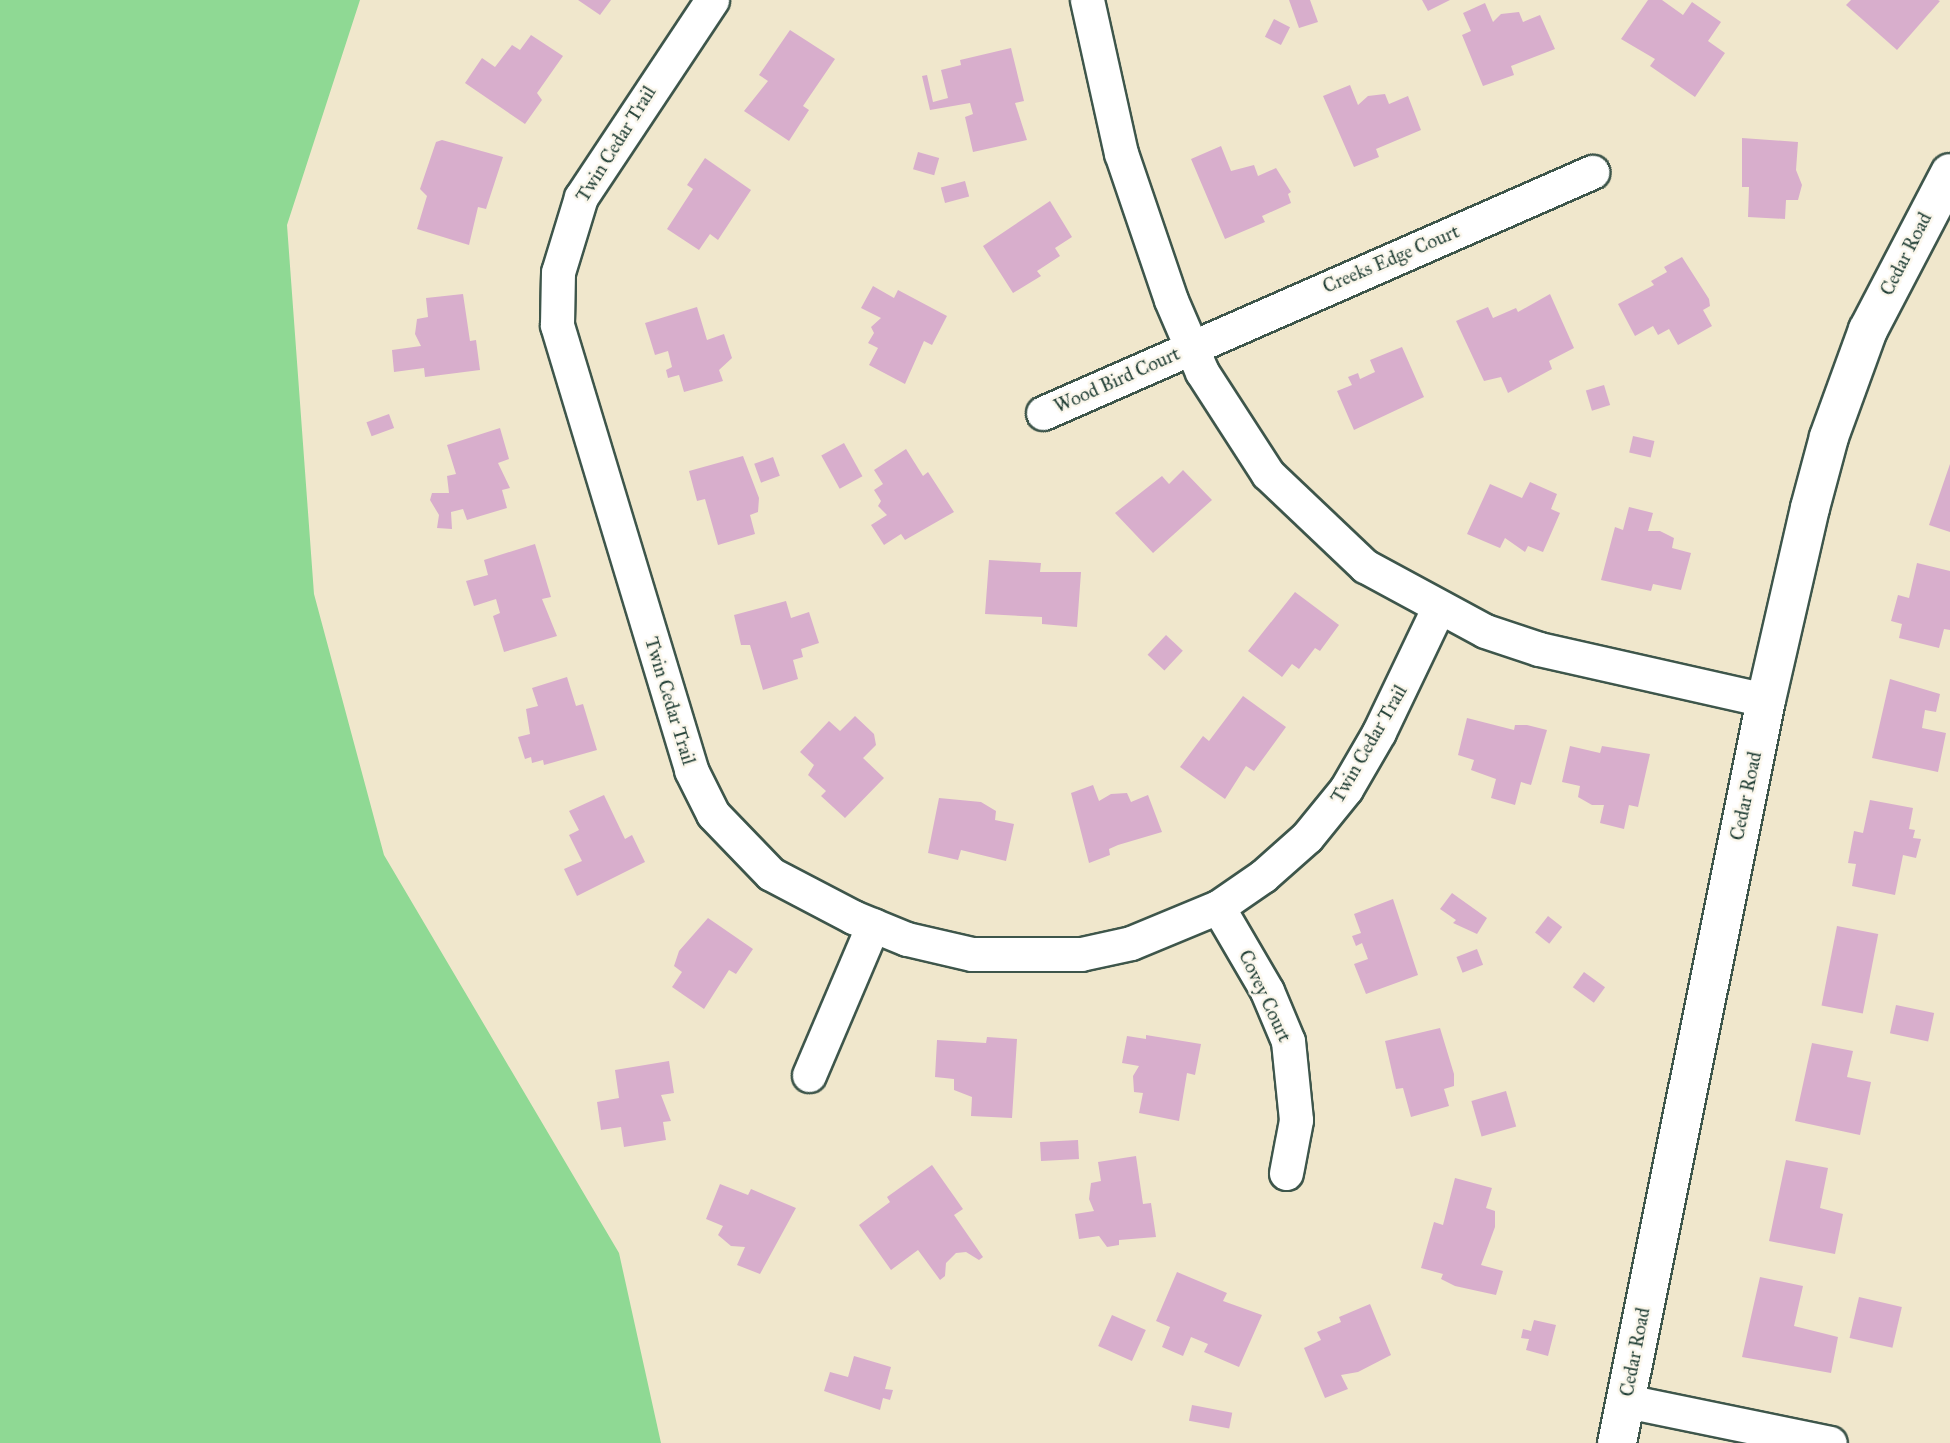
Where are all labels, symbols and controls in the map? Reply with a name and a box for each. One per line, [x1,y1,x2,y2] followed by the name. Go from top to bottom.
[571,82,661,206] street label: Twin Cedar Trail
[1875,209,1937,299] street label: Cedar Road
[1319,220,1463,298] street label: Creeks Edge Court
[1051,342,1183,418] street label: Wood Bird Court
[640,634,700,768] street label: Twin Cedar Trail
[1326,681,1412,807] street label: Twin Cedar Trail
[1725,750,1767,842] street label: Cedar Road
[1234,946,1296,1046] street label: Covey Court
[1615,1306,1655,1398] street label: Cedar Road

